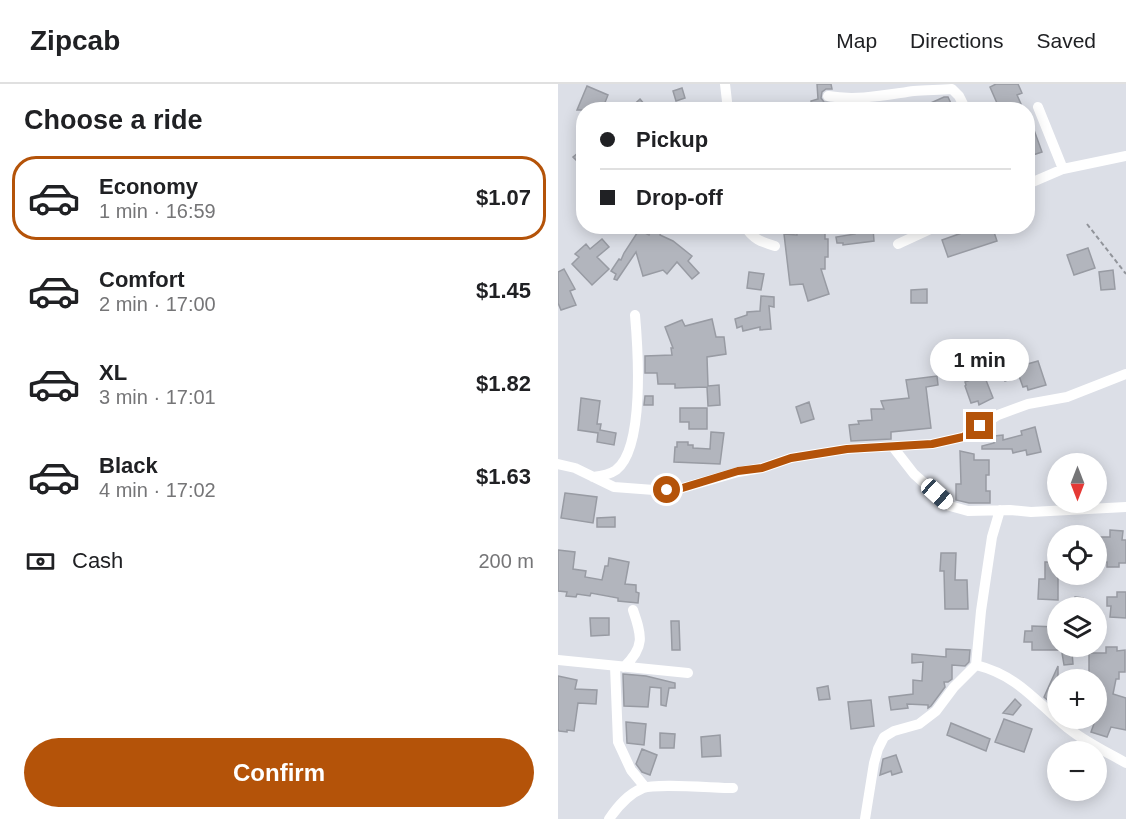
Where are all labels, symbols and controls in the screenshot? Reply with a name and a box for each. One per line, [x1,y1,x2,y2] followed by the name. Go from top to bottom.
[30,25,120,56] text: Zipcab
[836,29,877,52] text: Map
[910,29,1003,52] text: Directions
[1036,29,1096,52] text: Saved
[24,105,203,135] text: Choose a ride
[636,127,708,152] text: Pickup
[27,171,81,225] icon: car
[99,174,198,199] text: Economy
[476,185,531,210] text: $1.07
[636,185,723,210] text: Drop-off
[99,200,216,222] text: 1 min · 16:59
[27,264,81,318] icon: car
[99,267,185,292] text: Comfort
[476,278,531,303] text: $1.45
[99,293,216,315] text: 2 min · 17:00
[930,339,1030,381] callout: 1 min
[953,349,1006,371] text: 1 min
[27,357,81,411] icon: car
[99,360,127,385] text: XL
[476,371,531,396] text: $1.82
[99,386,216,408] text: 3 min · 17:01
[966,412,993,439] route end
[27,450,81,504] icon: car
[99,453,158,478] text: Black
[1047,453,1107,513] north arrow
[1047,453,1107,801] map controls
[476,464,531,489] text: $1.63
[918,475,956,513] car
[653,476,680,503] route start
[99,479,216,501] text: 4 min · 17:02
[1047,525,1107,585] button: locate
[24,545,57,578] icon: cash
[72,548,123,573] text: Cash
[478,550,534,572] text: 200 m
[1047,597,1107,657] button: layers
[1047,669,1107,729] button: +
[24,738,534,807] button: Confirm
[1047,741,1107,801] button: −

